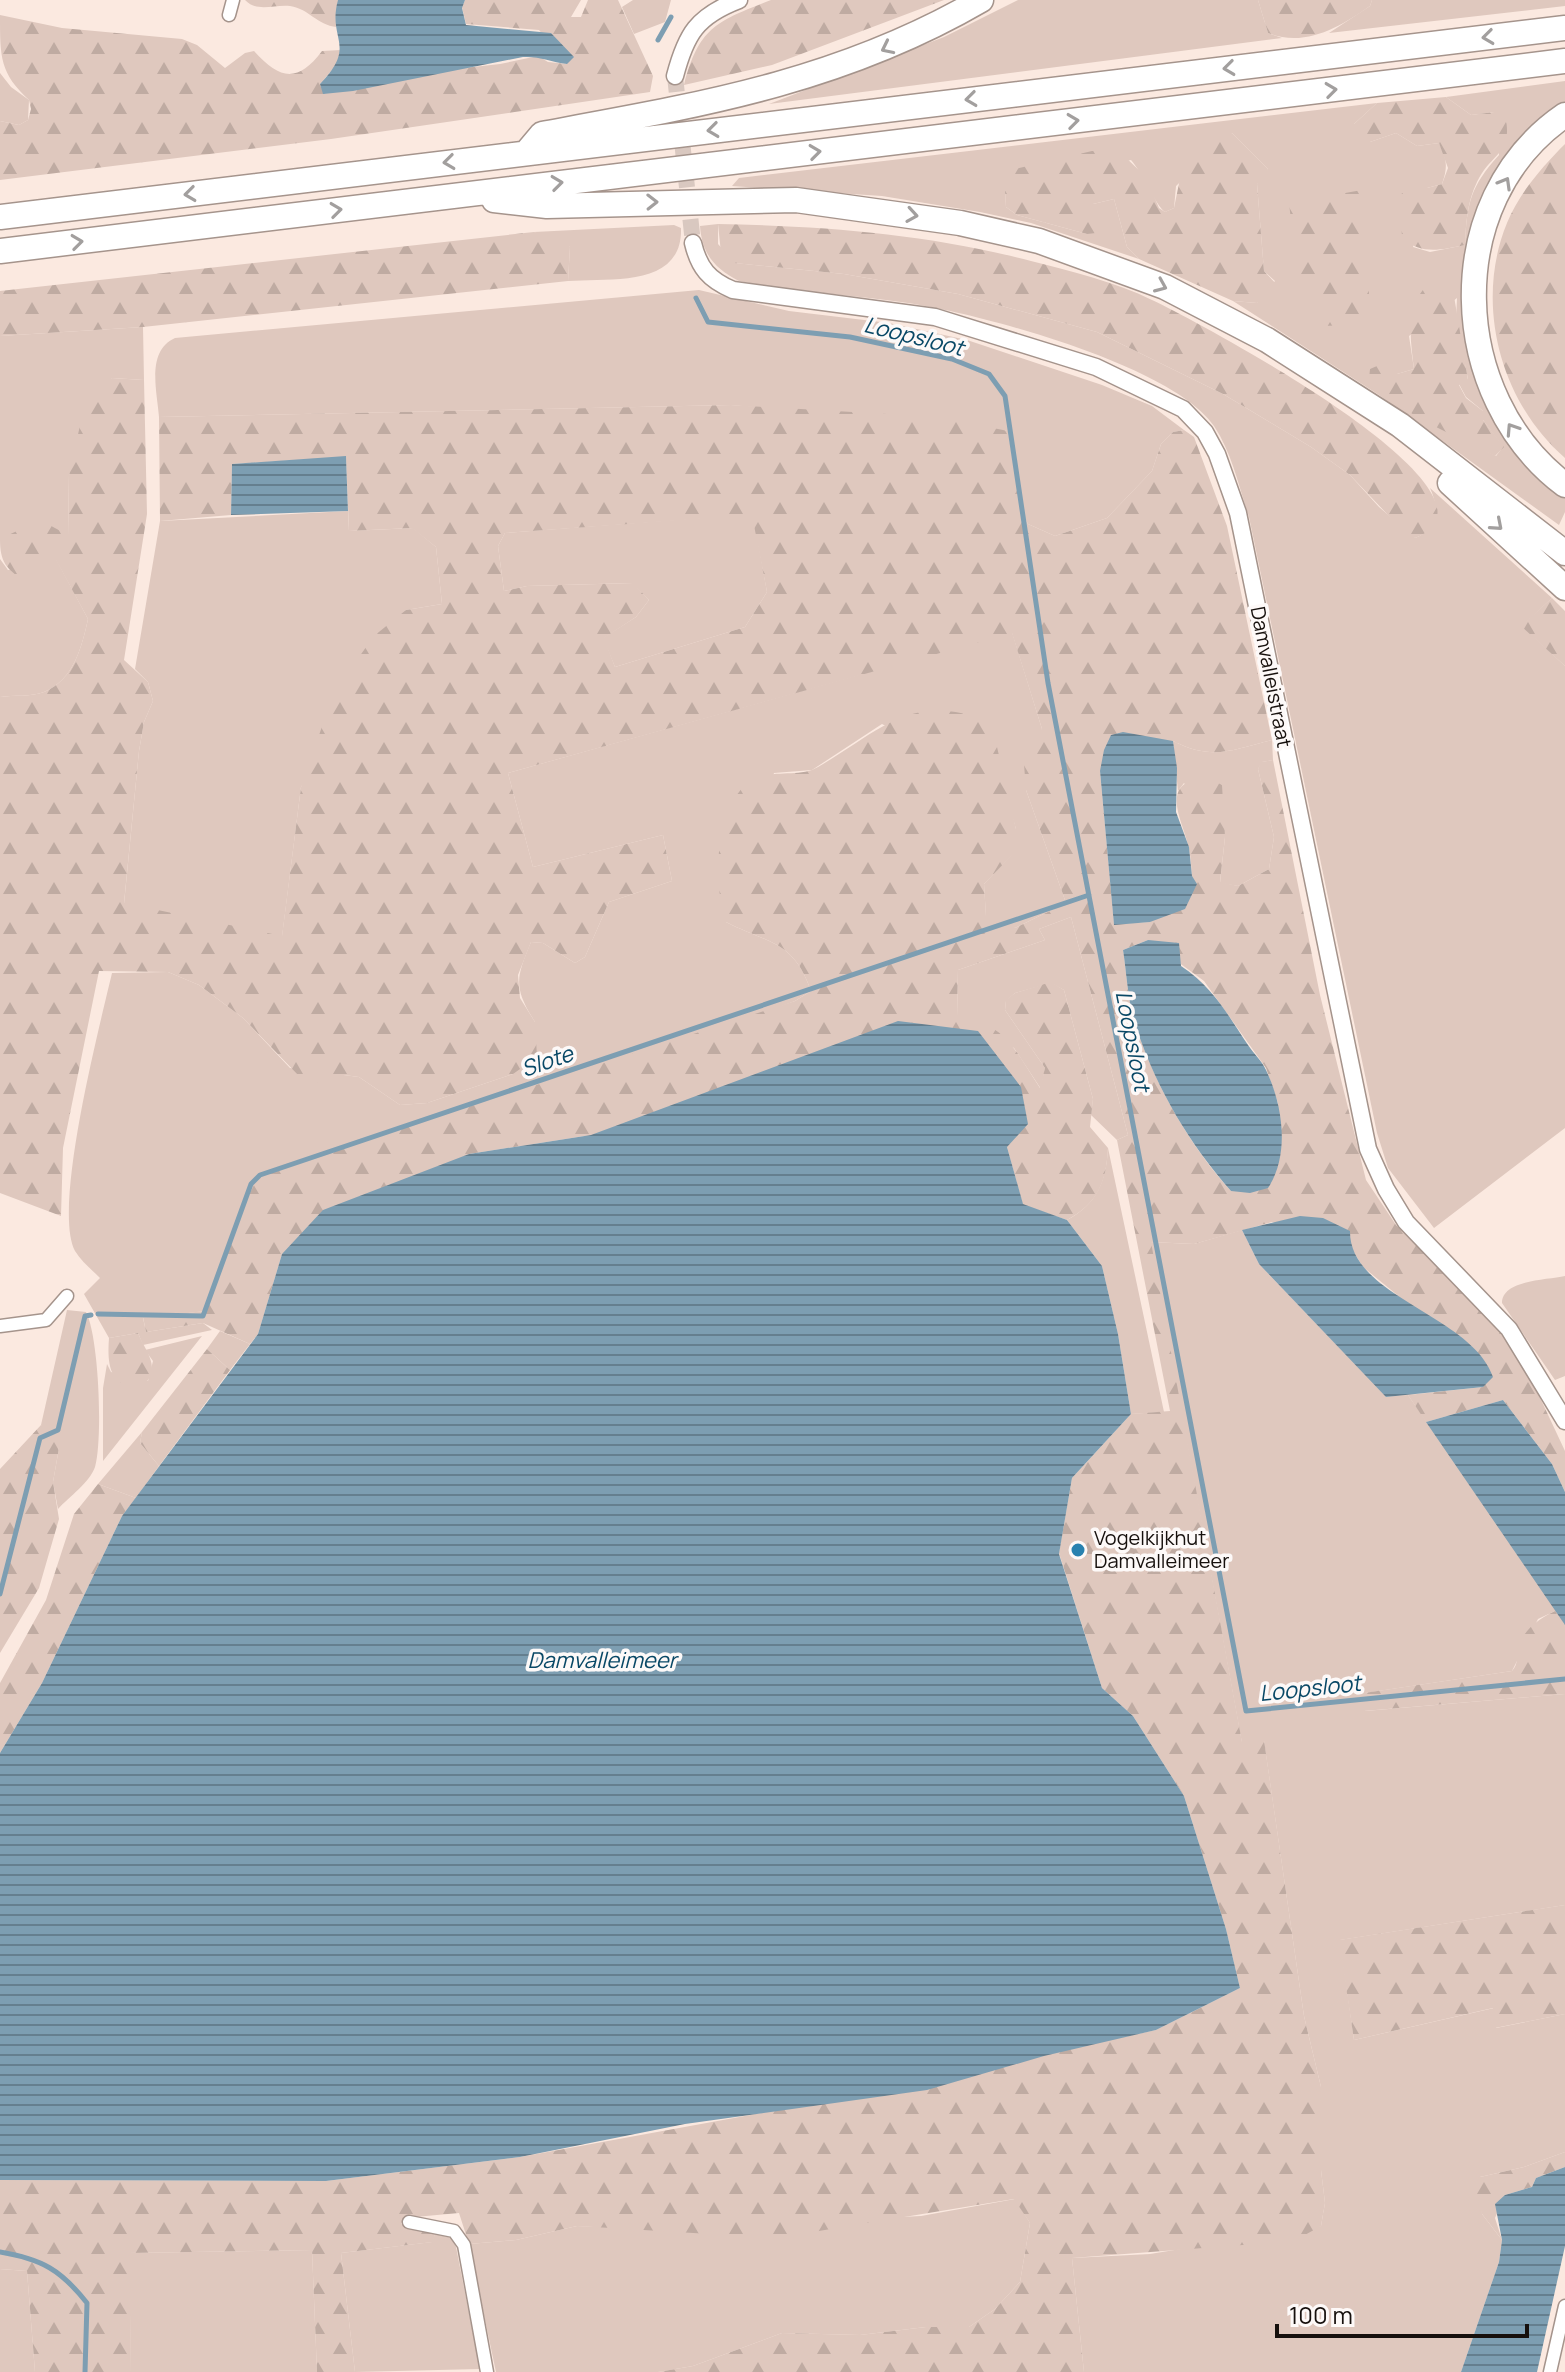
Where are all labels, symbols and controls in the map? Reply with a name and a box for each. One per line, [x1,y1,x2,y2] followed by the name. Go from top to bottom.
[1481,28,1494,45] one-way arrow
[880,38,895,54] one-way arrow
[1223,60,1236,77] one-way arrow
[1325,81,1338,98] one-way arrow
[964,91,977,108] one-way arrow
[1066,113,1080,130] one-way arrow
[706,122,719,139] one-way arrow
[808,144,822,161] one-way arrow
[442,154,455,171] one-way arrow
[551,175,564,192] one-way arrow
[1495,177,1511,192] one-way arrow
[184,185,197,202] one-way arrow
[646,193,659,211] one-way arrow
[329,202,342,219] one-way arrow
[905,206,918,223] one-way arrow
[71,234,84,251] one-way arrow
[1152,277,1167,293] one-way arrow
[861,309,969,363] water label: Loopsloot
[1507,423,1522,438] one-way arrow
[1488,515,1503,530] one-way arrow
[1245,604,1298,750] street label: Damvalleistraat
[1109,988,1158,1096] water label: Loopsloot
[517,1038,578,1084] water label: Slote
[1094,1524,1229,1574] place label: Vogelkijkhut Damvalleimeer
[1069,1541,1087,1559] marker: Vogelkijkhut Damvalleimeer
[528,1645,680,1675] water label: Damvalleimeer
[1258,1668,1364,1708] water label: Loopsloot
[1277,2288,1527,2338] scale bar
[1289,2298,1353,2331] text: 100 m

